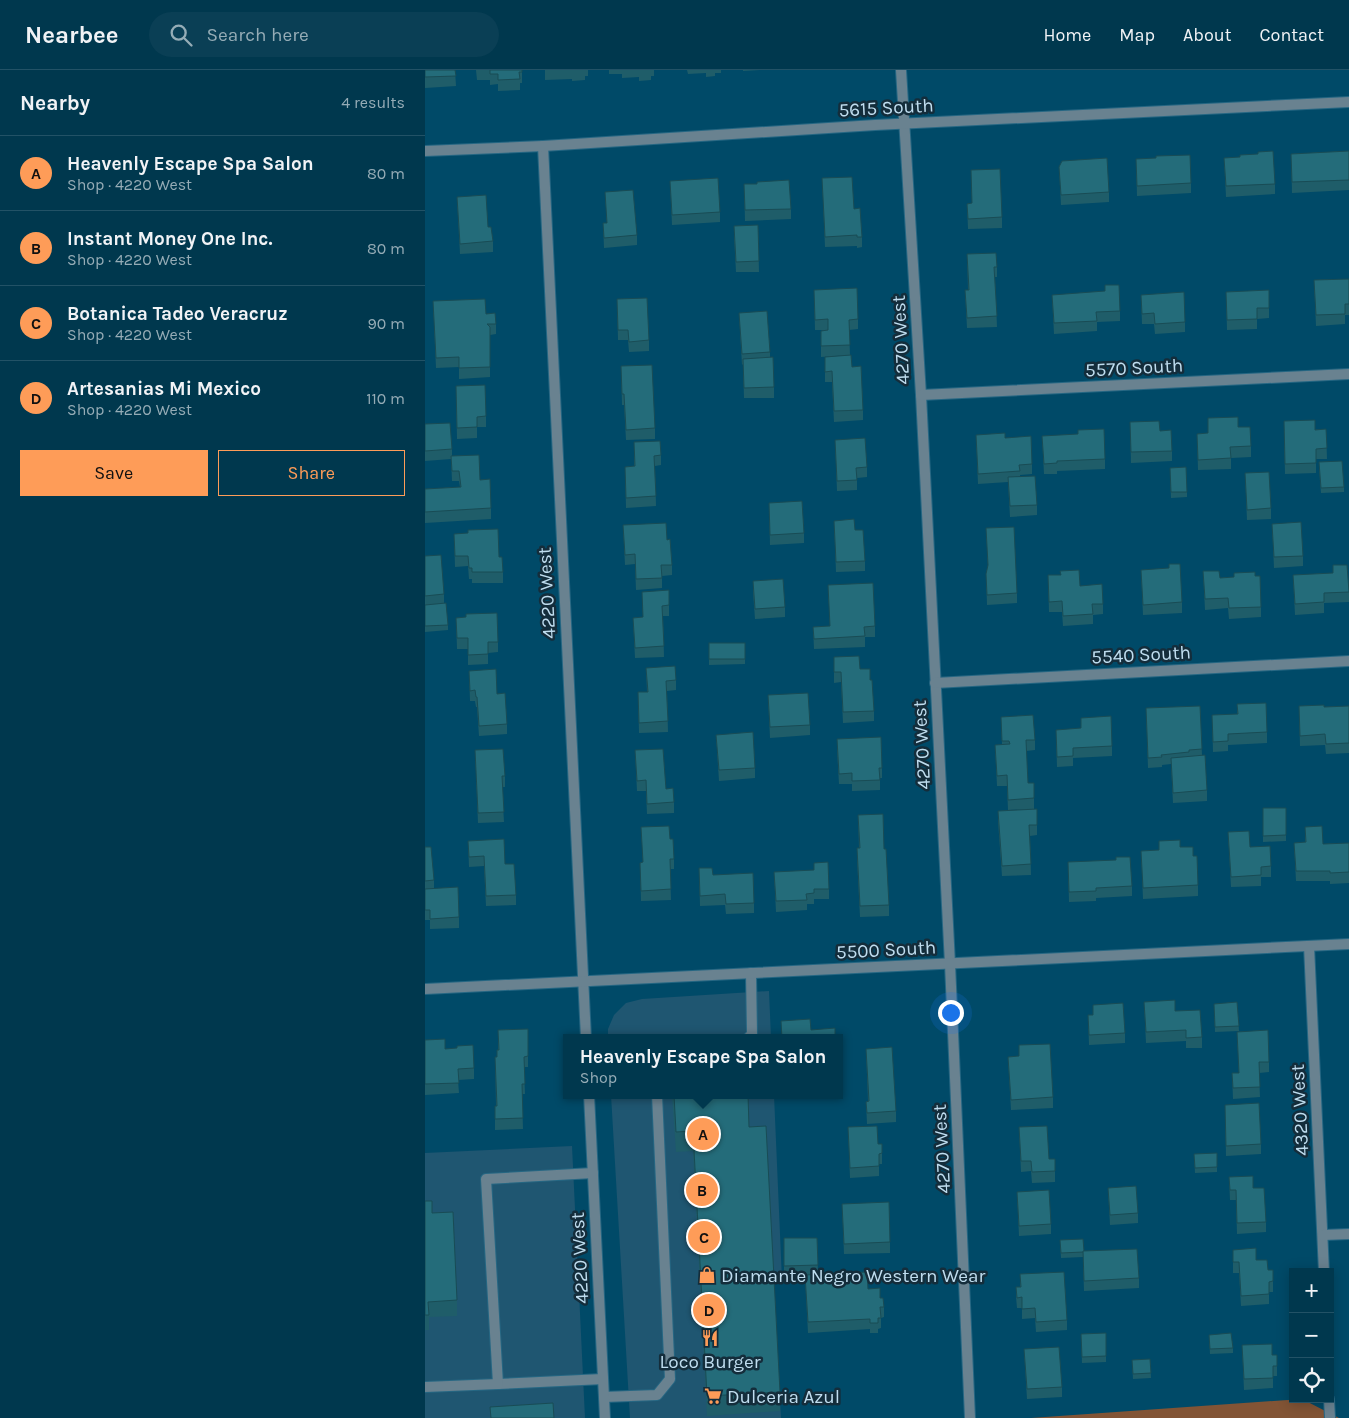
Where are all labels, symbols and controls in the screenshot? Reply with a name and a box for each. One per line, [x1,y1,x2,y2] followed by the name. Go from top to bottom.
[149,12,499,57] search box
[25,21,119,49] text: Nearbee
[167,21,195,49] icon: search
[207,24,309,46] text: Search here
[1043,24,1091,46] text: Home
[1119,24,1155,46] text: Map
[1183,24,1232,46] text: About
[1260,24,1324,46] text: Contact
[20,91,90,115] text: Nearby
[341,93,405,112] text: 4 results
[838,95,934,121] street label: 5615 South
[67,153,314,175] text: Heavenly Escape Spa Salon
[31,164,41,183] text: A
[367,164,405,183] text: 80 m
[67,175,192,194] text: Shop · 4220 West
[67,228,273,250] text: Instant Money One Inc.
[31,239,41,258] text: B
[367,239,405,258] text: 80 m
[67,250,192,269] text: Shop · 4220 West
[888,295,914,385] street label: 4270 West
[67,303,288,325] text: Botanica Tadeo Veracruz
[31,314,41,333] text: C
[367,314,405,333] text: 90 m
[67,325,192,344] text: Shop · 4220 West
[1084,354,1184,382] street label: 5570 South
[67,378,261,400] text: Artesanias Mi Mexico
[31,389,41,408] text: D
[366,389,405,408] text: 110 m
[67,400,192,419] text: Shop · 4220 West
[20,450,208,496] button: Save
[218,450,405,496] button: Share
[534,547,560,639] street label: 4220 West
[1091,641,1191,669] street label: 5540 South
[909,700,935,790] street label: 4270 West
[835,936,937,964] street label: 5500 South
[938,1000,964,1026] your location
[563,1034,843,1099] popup
[580,1046,826,1068] text: Heavenly Escape Spa Salon
[1287,1063,1313,1156] street label: 4320 West
[580,1068,617,1087] text: Shop
[929,1104,955,1194] street label: 4270 West
[687,1115,719,1153] pin: A
[686,1171,718,1209] pin: B
[567,1212,593,1304] street label: 4220 West
[688,1218,720,1256] pin: C
[697,1265,717,1285] shop icon: Diamante Negro Western Wear
[721,1265,985,1287] place label: Diamante Negro Western Wear
[1289,1268,1334,1403] map controls
[1289,1268,1334,1313] button: +
[693,1291,725,1329] pin: D
[1289,1313,1334,1358] button: −
[700,1328,720,1348] restaurant icon: Loco Burger
[659,1351,761,1373] place label: Loco Burger
[1289,1358,1334,1403] button: locate
[703,1386,723,1406] supermarket icon: Dulceria Azul
[727,1386,840,1408] place label: Dulceria Azul

